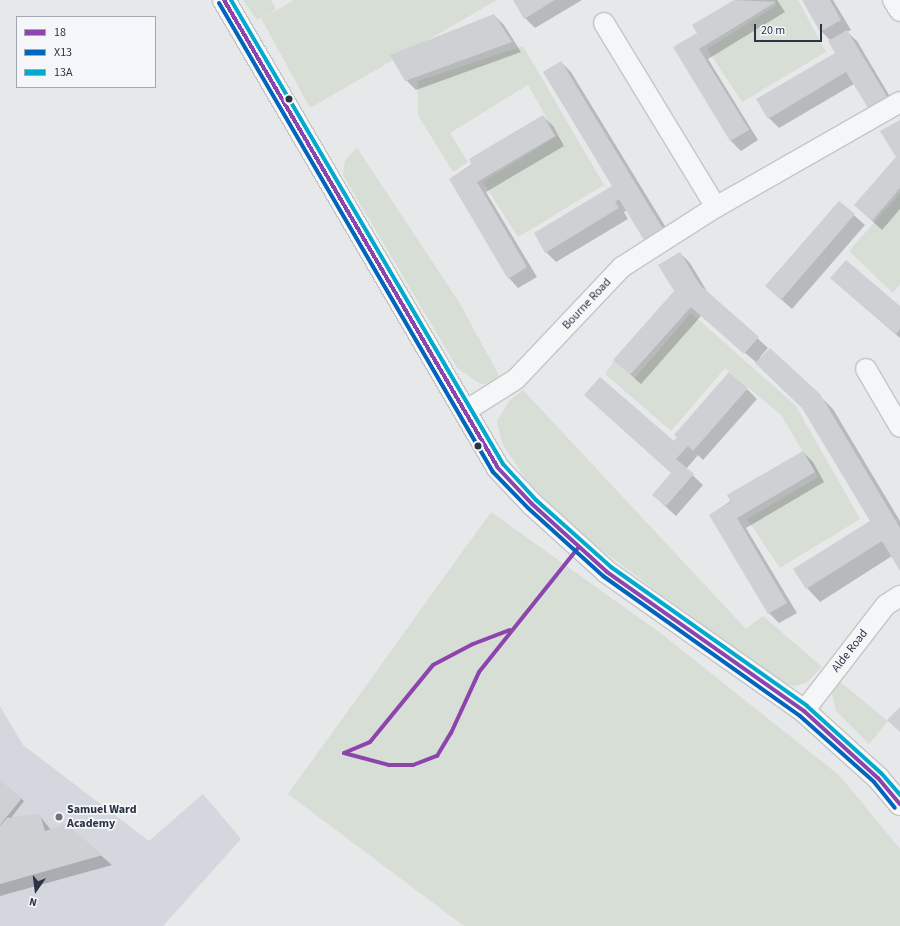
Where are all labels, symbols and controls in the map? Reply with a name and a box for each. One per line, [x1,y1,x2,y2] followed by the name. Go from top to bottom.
[16,16,156,88] legend
[756,16,824,42] scale bar
[761,22,785,39] text: 20 m
[54,24,66,41] text: 18
[54,44,72,61] text: X13
[54,64,72,81] text: 13A
[284,94,294,104] unlabelled marker
[560,275,614,333] street label: Bourne Road
[473,441,483,451] unlabelled marker
[829,627,871,675] street label: Alde Road
[67,803,137,831] place label: Samuel Ward Academy
[54,812,64,822] marker: Samuel Ward Academy
[16,870,56,910] north arrow
[28,894,38,910] text: N

